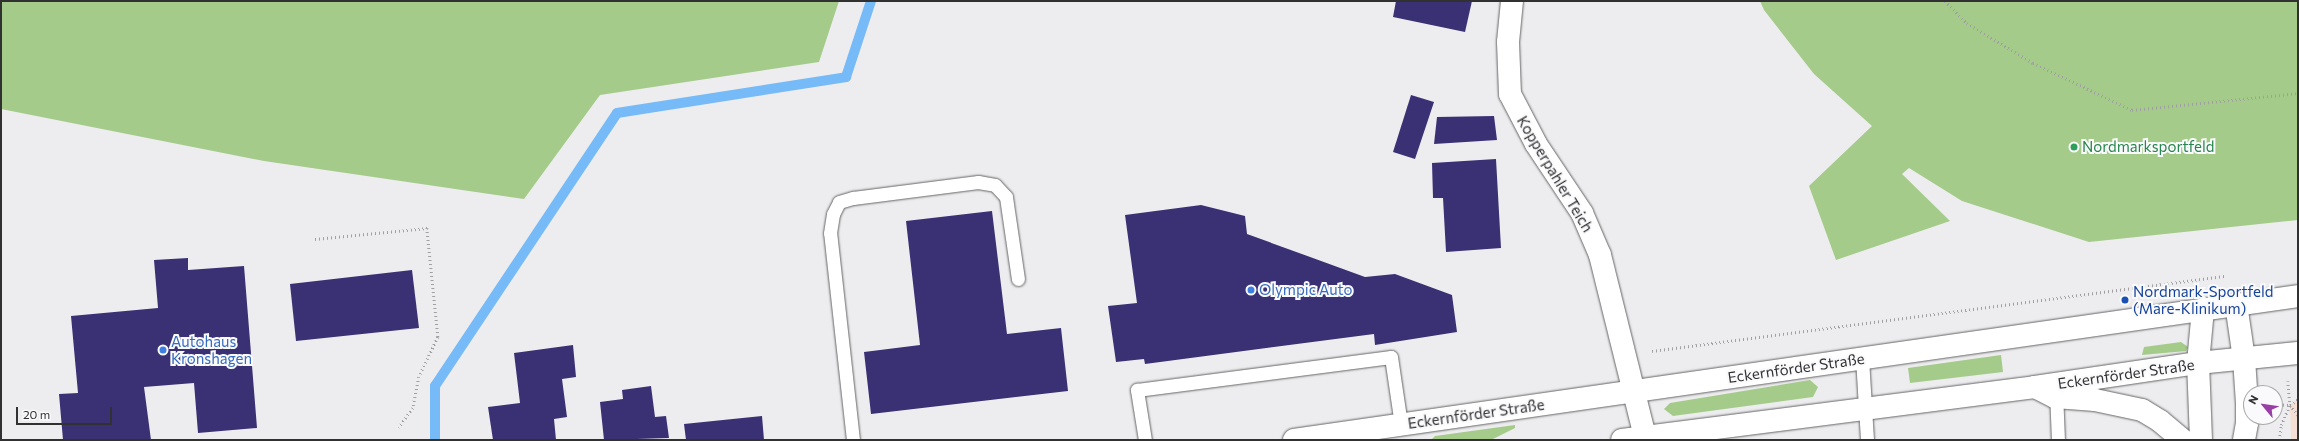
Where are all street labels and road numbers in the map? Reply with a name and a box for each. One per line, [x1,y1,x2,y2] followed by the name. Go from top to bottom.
[1513,113,1597,235] street label: Kopperpahler Teich
[1727,349,1865,387] street label: Eckernförder Straße
[2057,355,2195,393] street label: Eckernförder Straße
[1407,395,1545,433] street label: Eckernförder Straße

